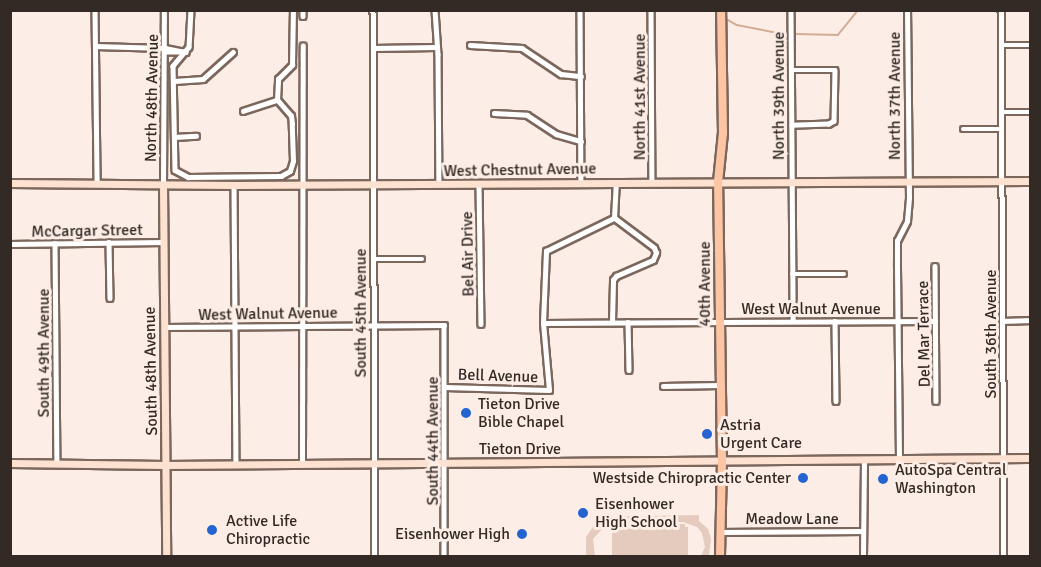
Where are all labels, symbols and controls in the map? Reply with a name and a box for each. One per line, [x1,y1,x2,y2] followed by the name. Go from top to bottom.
[769,32,789,160] street label: North 39th Avenue
[885,32,905,160] street label: North 37th Avenue
[141,34,163,162] street label: North 48th Avenue
[630,34,650,160] street label: North 41st Avenue
[443,159,597,181] street label: West Chestnut Avenue
[458,211,478,297] street label: Bel Air Drive
[31,220,143,242] street label: McCargar Street
[695,241,715,327] street label: 40th Avenue
[351,249,371,377] street label: South 45th Avenue
[981,270,1001,398] street label: South 36th Avenue
[913,280,935,388] street label: Del Mar Terrace
[34,289,54,417] street label: South 49th Avenue
[741,299,881,319] street label: West Walnut Avenue
[198,303,338,325] street label: West Walnut Avenue
[140,306,162,436] street label: South 48th Avenue
[457,365,539,387] street label: Bell Avenue
[423,377,443,505] street label: South 44th Avenue
[478,394,564,432] place label: Tieton Drive Bible Chapel
[459,406,473,420] marker: Tieton Drive Bible Chapel
[720,415,802,453] place label: Astria Urgent Care
[698,425,716,443] marker: Astria Urgent Care
[479,439,561,459] street label: Tieton Drive
[895,460,1007,498] place label: AutoSpa Central Washington
[593,468,791,488] place label: Westside Chiropractic Center
[796,471,810,485] marker: Westside Chiropractic Center
[876,472,890,486] marker: AutoSpa Central Washington
[595,494,677,532] place label: Eisenhower High School
[576,506,590,520] marker: Eisenhower High School
[745,509,839,529] street label: Meadow Lane
[226,511,310,549] place label: Active Life Chiropractic
[203,521,221,539] marker: Active Life Chiropractic
[395,524,510,544] place label: Eisenhower High
[515,527,529,541] marker: Eisenhower High

